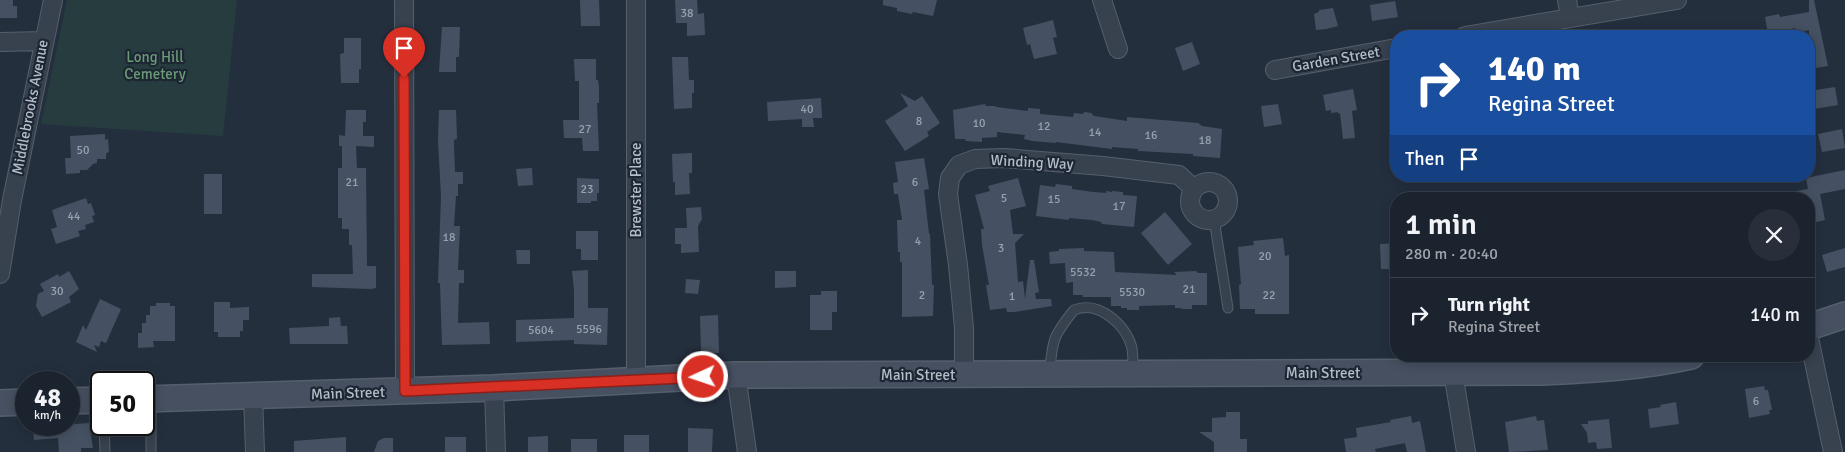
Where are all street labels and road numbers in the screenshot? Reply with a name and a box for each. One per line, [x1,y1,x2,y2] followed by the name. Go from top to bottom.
[8,38,52,176] street label: Middlebrooks Avenue
[1291,42,1381,76] street label: Garden Street
[627,142,645,238] street label: Brewster Place
[990,151,1074,173] street label: Winding Way
[1286,364,1360,382] street label: Main Street
[881,366,955,384] street label: Main Street
[311,383,385,403] street label: Main Street

